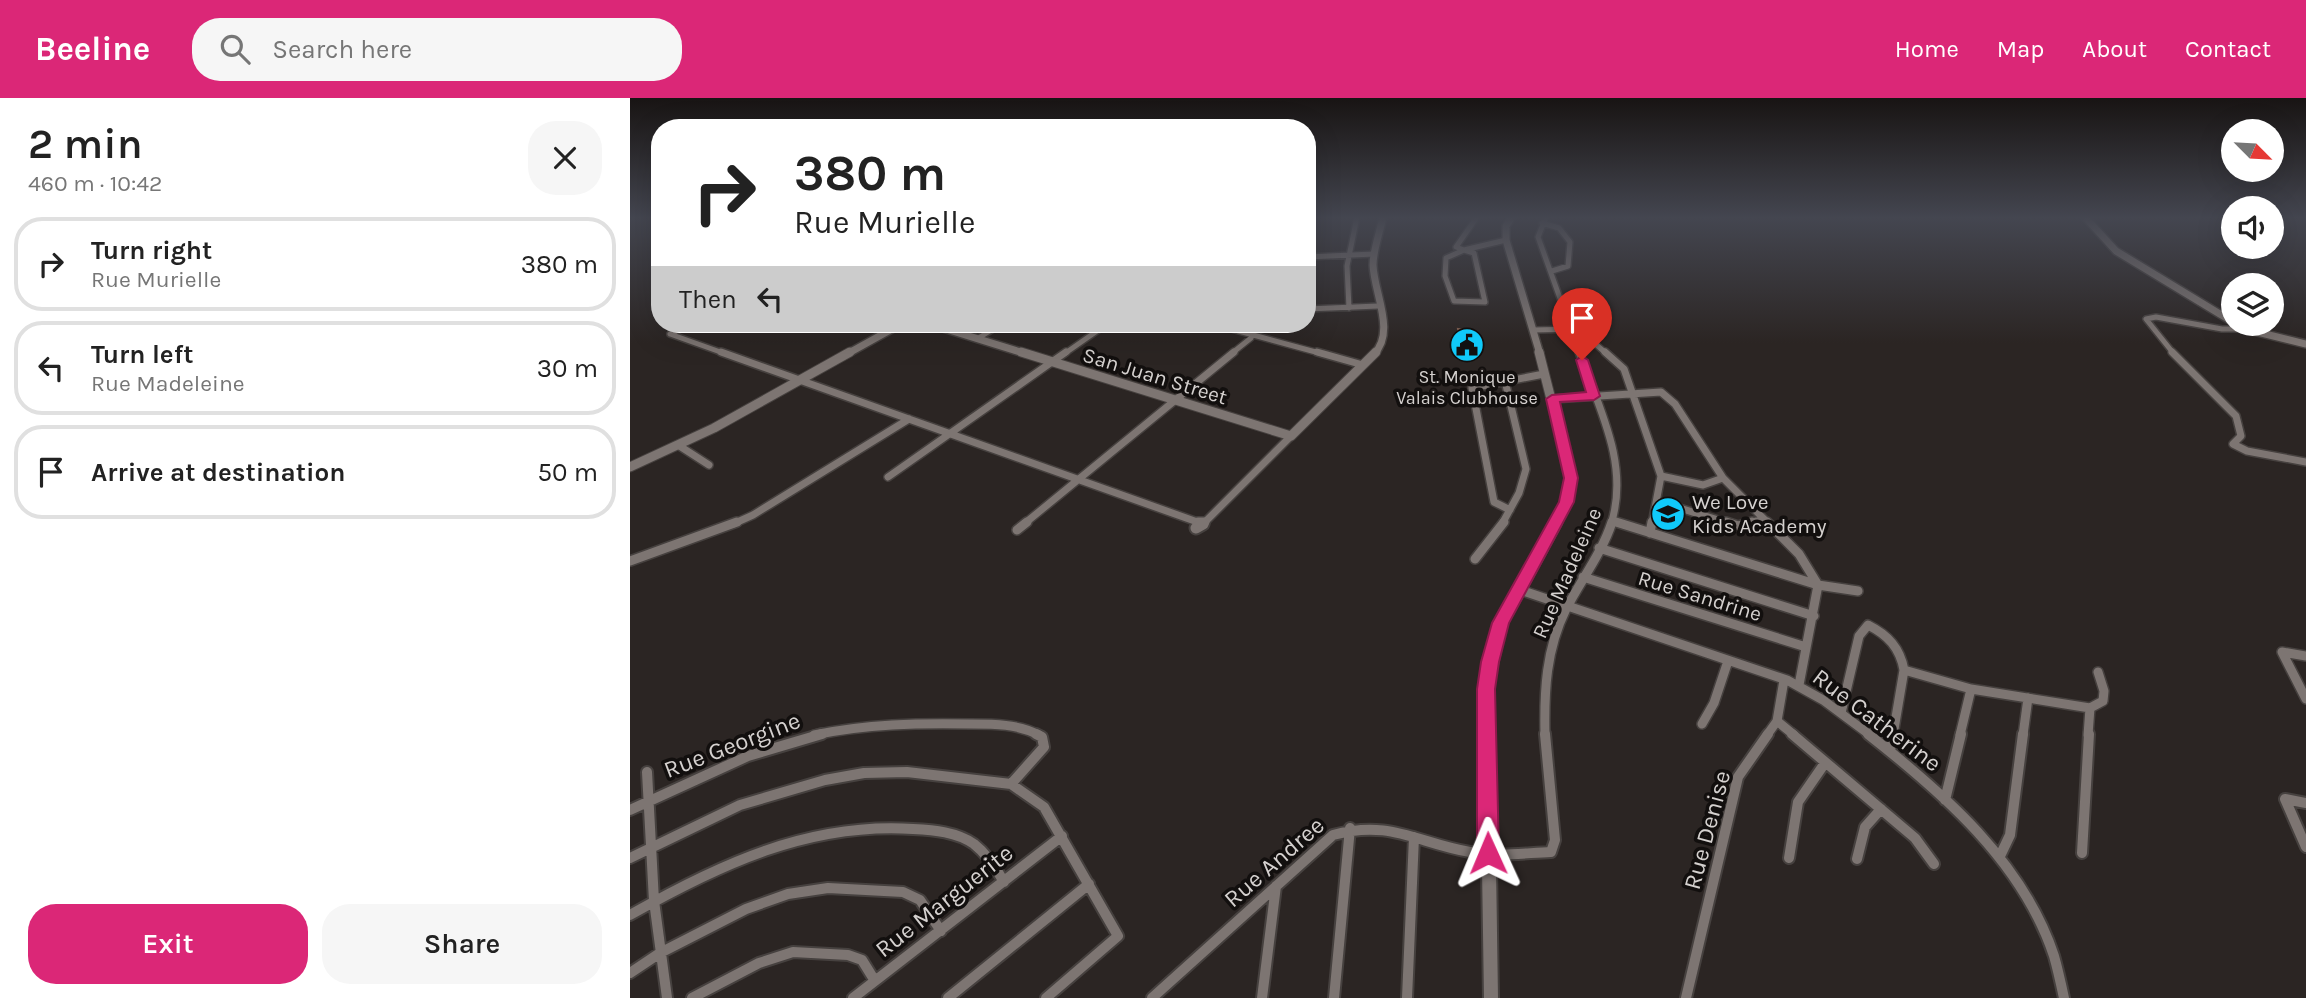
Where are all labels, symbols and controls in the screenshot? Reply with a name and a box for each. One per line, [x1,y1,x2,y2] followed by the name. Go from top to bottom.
[192,18,682,81] search box
[35,30,150,68] text: Beeline
[216,30,254,68] icon: search
[272,34,412,65] text: Search here
[1895,35,1959,63] text: Home
[1997,35,2044,63] text: Map
[2082,35,2147,63] text: About
[2185,35,2271,63] text: Contact
[28,119,143,169] text: 2 min
[2221,119,2284,182] north arrow
[2221,119,2284,336] map controls
[528,121,602,195] button: close
[794,145,946,202] text: 380 m
[679,147,770,238] icon: right
[28,170,162,197] text: 460 m · 10:42
[2221,196,2284,259] button: sound
[794,204,975,241] text: Rue Murielle
[91,235,212,266] text: Turn right
[32,245,70,283] icon: right
[521,249,598,280] text: 380 m
[91,266,221,293] text: Rue Murielle
[2221,273,2284,336] button: layers
[751,280,789,318] icon: left
[679,284,737,315] text: Then
[1552,288,1612,360] pin
[1563,299,1601,337] icon: arrive
[1448,326,1486,364] public building icon: St. Monique Valais Clubhouse
[91,339,193,370] text: Turn left
[1080,343,1230,409] street label: San Juan Street
[32,349,70,387] icon: left
[537,353,598,384] text: 30 m
[1396,366,1538,409] place label: St. Monique Valais Clubhouse
[91,370,245,397] text: Rue Madeleine
[32,453,70,491] icon: arrive
[91,457,345,488] text: Arrive at destination
[537,457,598,488] text: 50 m
[1692,490,1827,538] place label: We Love Kids Academy
[1649,495,1687,533] school or university icon: We Love Kids Academy
[1528,504,1606,642] street label: Rue Madeleine
[1635,566,1765,626] street label: Rue Sandrine
[1807,663,1947,777] street label: Rue Catherine
[660,706,804,784] street label: Rue Georgine
[1678,767,1736,893] street label: Rue Denise
[1218,811,1330,913] street label: Rue Andree
[1451,816,1525,890] position arrow
[870,839,1018,963] street label: Rue Marguerite
[28,904,308,984] button: Exit
[322,904,602,984] button: Share

